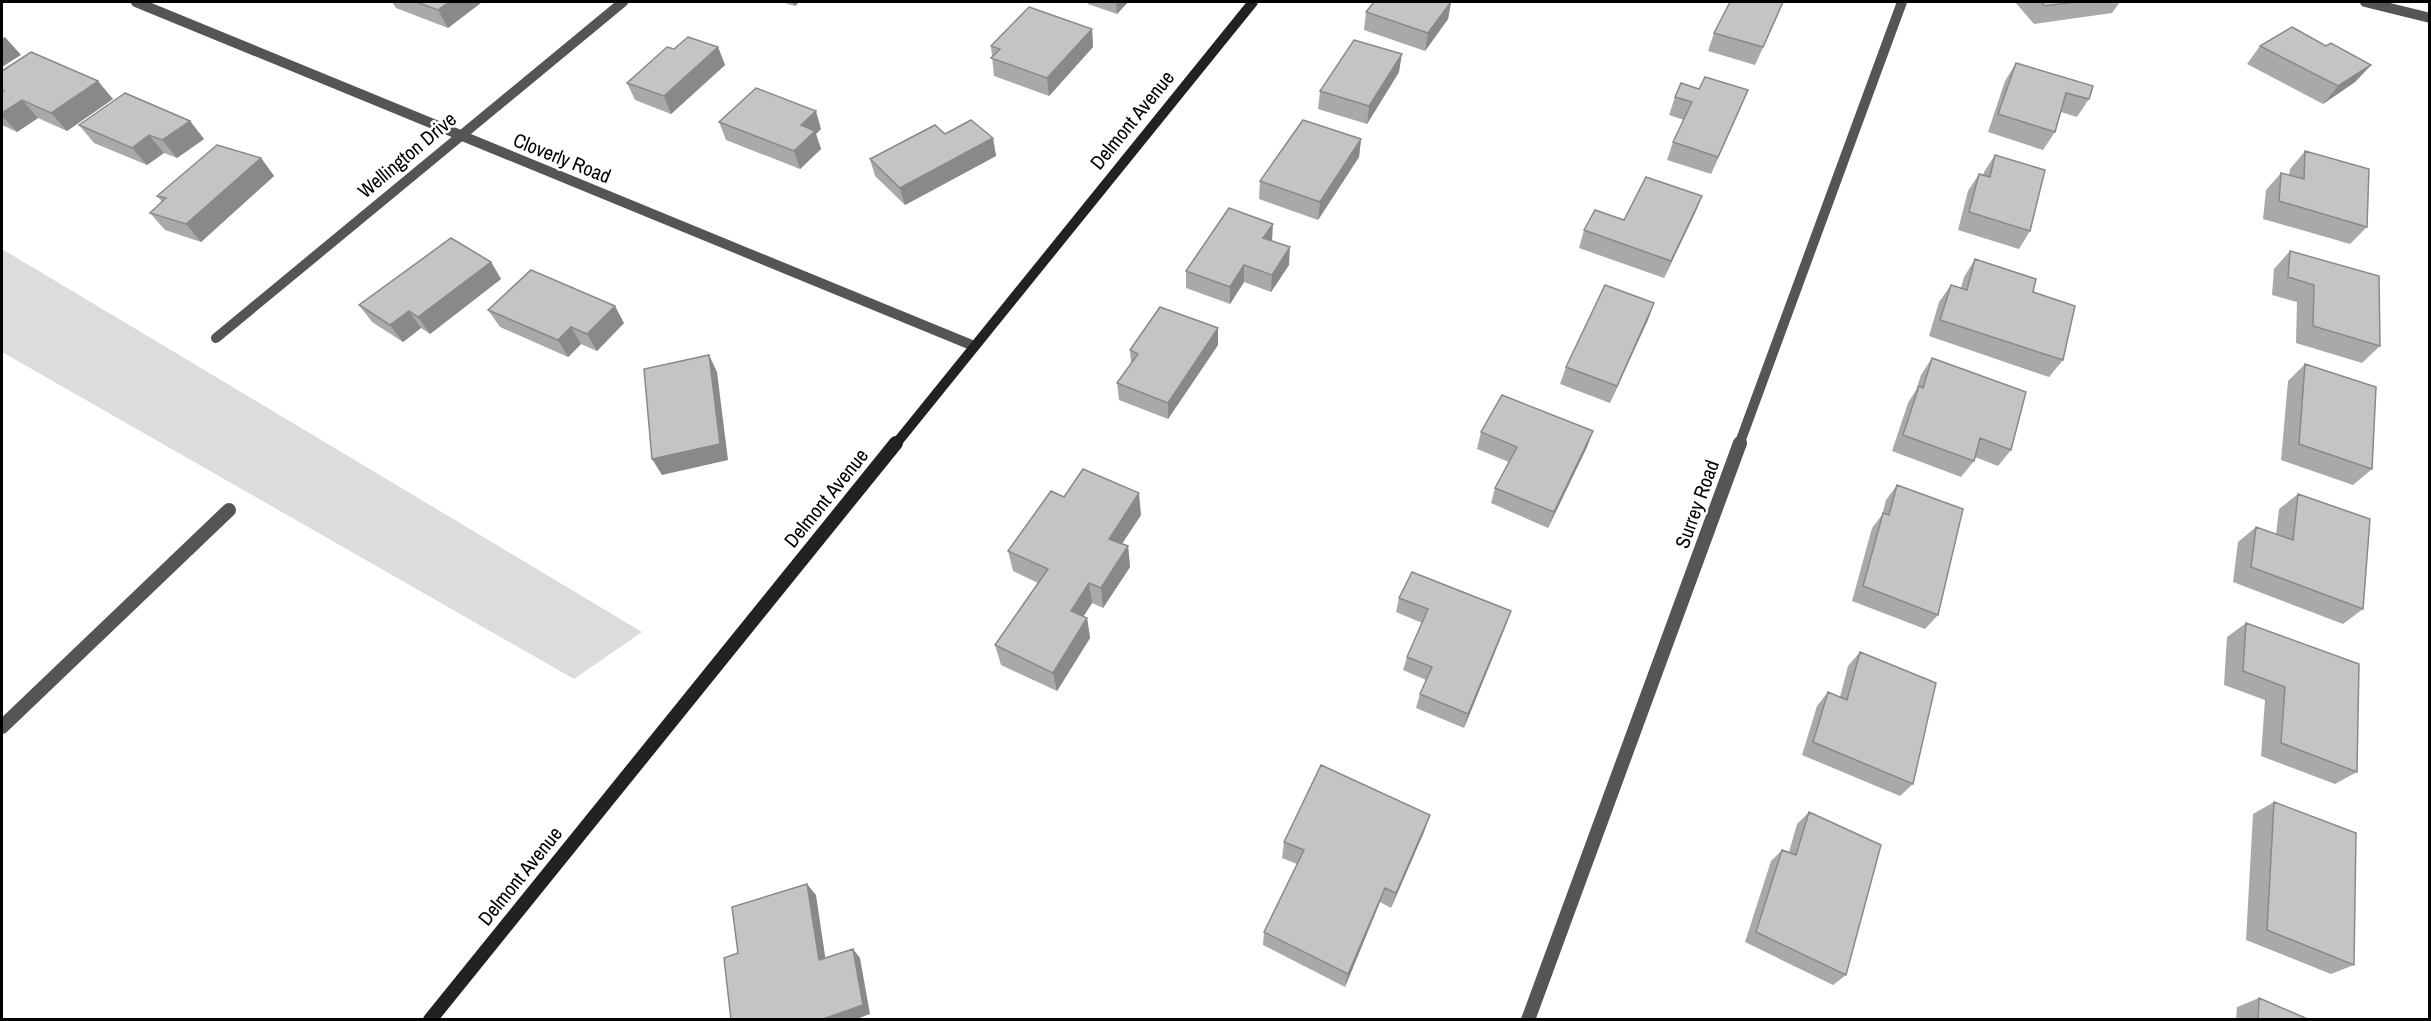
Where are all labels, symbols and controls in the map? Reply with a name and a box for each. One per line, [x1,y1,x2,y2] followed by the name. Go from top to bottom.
[1083,65,1180,175] street label: Delmont Avenue
[352,105,462,204] street label: Wellington Drive
[509,126,615,189] street label: Cloverly Road
[777,443,874,553] street label: Delmont Avenue
[1668,456,1725,552] street label: Surrey Road
[471,821,568,931] street label: Delmont Avenue

